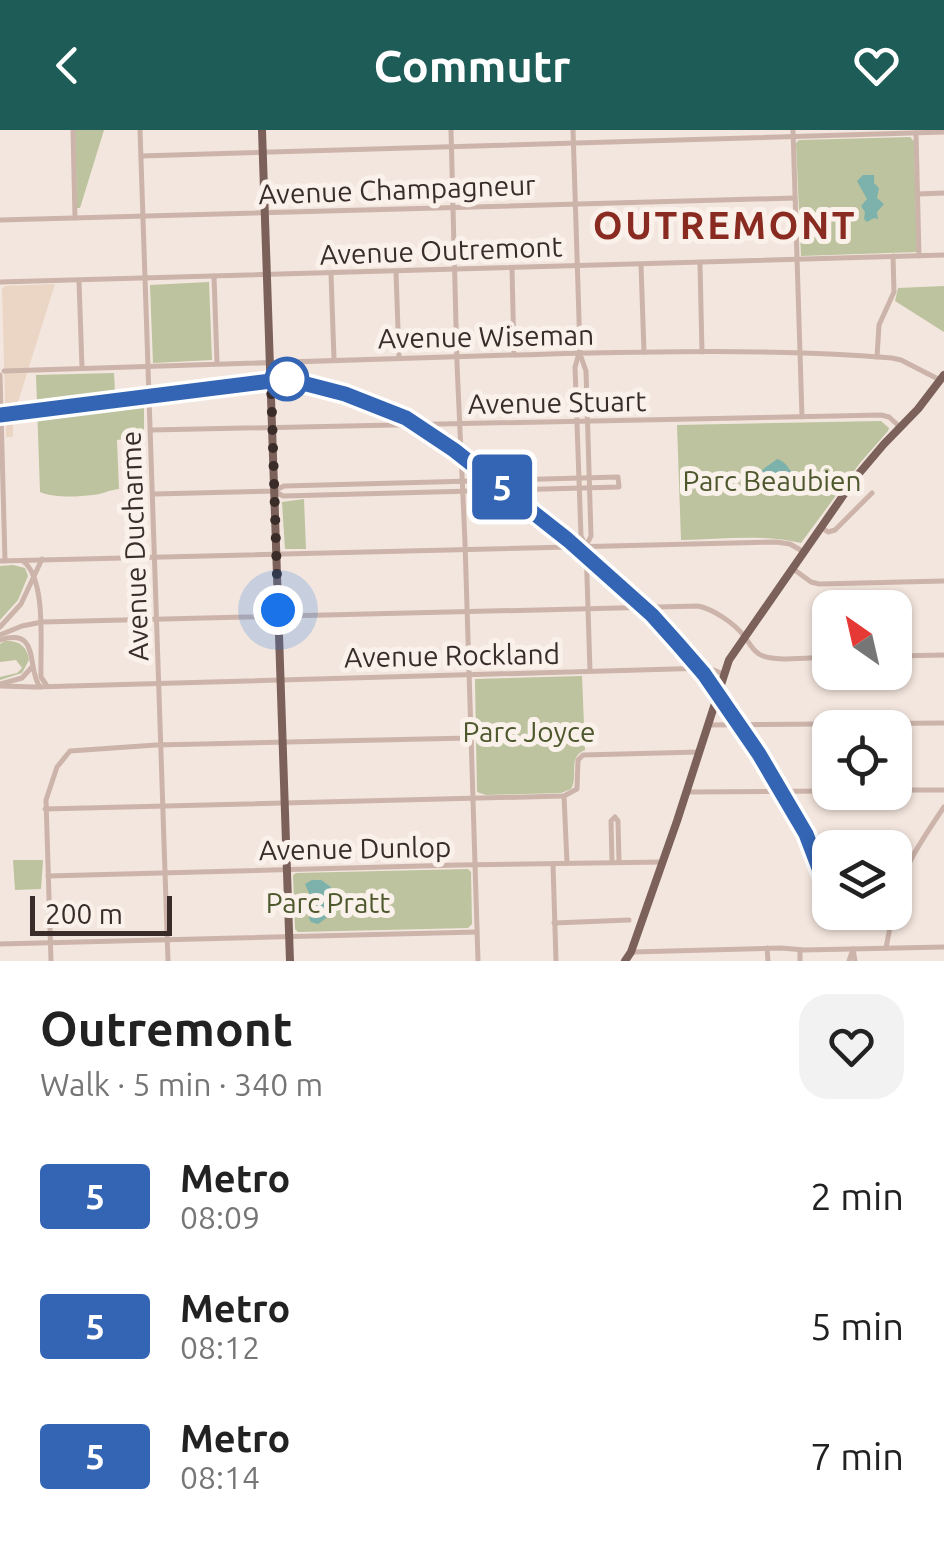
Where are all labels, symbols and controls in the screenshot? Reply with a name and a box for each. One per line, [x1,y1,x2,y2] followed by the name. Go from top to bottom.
[40,38,95,93] icon: back
[849,38,904,93] icon: heart
[373,40,571,91] text: Commutr
[258,169,537,209] street label: Avenue Champagneur
[593,204,857,246] district label: OUTREMONT
[319,230,563,270] street label: Avenue Outremont
[378,319,594,353] street label: Avenue Wiseman
[266,358,308,400] unlabelled marker
[468,385,646,419] street label: Avenue Stuart
[114,430,154,662] street label: Avenue Ducharme
[470,454,534,520] line badge: 5
[682,465,862,496] park label: Parc Beaubien
[492,467,512,507] text: 5
[253,585,303,635] your location
[812,590,912,690] north arrow
[812,590,912,930] map controls
[344,638,560,672] street label: Avenue Rockland
[812,710,912,810] button: locate
[463,716,595,747] park label: Parc Joyce
[812,830,912,930] button: layers
[258,831,452,865] street label: Avenue Dunlop
[266,887,390,918] park label: Parc Pratt
[30,891,172,936] scale bar
[45,898,123,929] text: 200 m
[799,994,904,1099] button: heart
[40,1001,293,1055] text: Outremont
[40,1066,323,1102] text: Walk · 5 min · 340 m
[180,1157,290,1199] text: Metro
[810,1175,904,1217] text: 2 min
[85,1176,105,1216] text: 5
[180,1199,260,1235] text: 08:09
[180,1287,290,1329] text: Metro
[810,1305,904,1347] text: 5 min
[85,1306,105,1346] text: 5
[180,1329,260,1365] text: 08:12
[180,1417,290,1459] text: Metro
[810,1435,904,1477] text: 7 min
[85,1436,105,1476] text: 5
[180,1459,260,1495] text: 08:14

